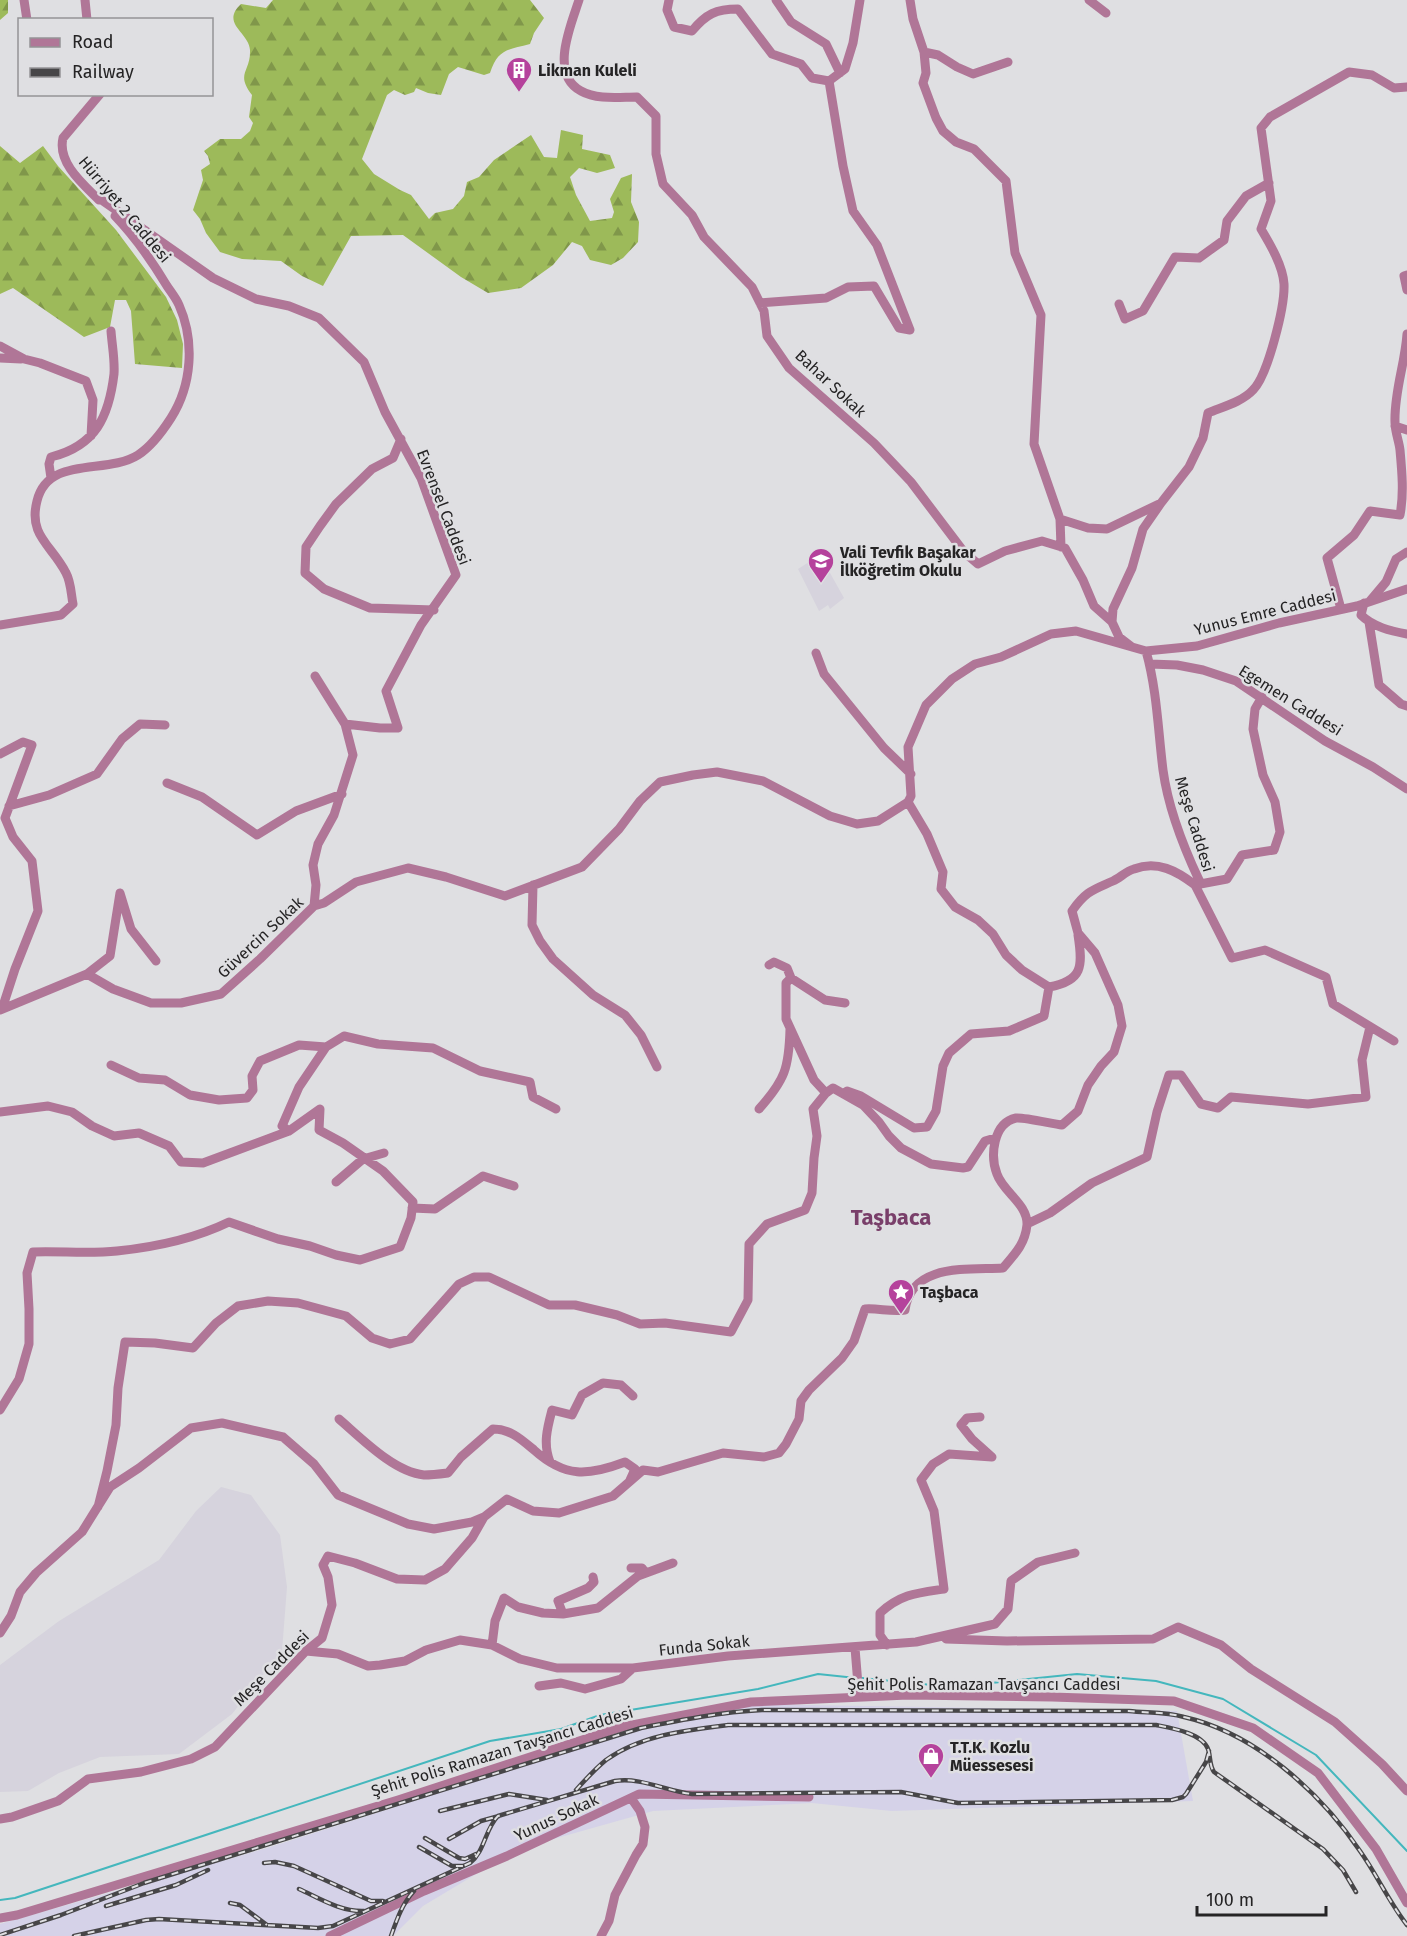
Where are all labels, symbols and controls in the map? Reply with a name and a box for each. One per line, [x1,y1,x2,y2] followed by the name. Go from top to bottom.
[18,18,213,96] legend
[72,31,114,53] text: Road
[504,55,534,93] building icon: Likman Kuleli
[72,61,134,83] text: Railway
[538,61,637,80] place label: Likman Kuleli
[75,152,175,266] street label: Hürriyet 2 Caddesi
[791,346,871,421] street label: Bahar Sokak
[413,447,474,568] street label: Evrensel Caddesi
[839,543,976,580] place label: Vali Tevfik Başakar İlköğretim Okulu
[806,546,836,584] school or university icon: Vali Tevfik Başakar İlköğretim Okulu
[1192,586,1338,639] street label: Yunus Emre Caddesi
[1235,661,1346,740] street label: Egemen Caddesi
[1170,774,1218,875] street label: Meşe Caddesi
[214,892,308,982] street label: Güvercin Sokak
[851,1204,931,1231] district label: Taşbaca
[886,1277,916,1315] place icon: Taşbaca
[920,1283,979,1303] place label: Taşbaca
[230,1627,314,1711] street label: Meşe Caddesi
[658,1631,751,1660] street label: Funda Sokak
[848,1675,1120,1695] street label: Şehit Polis Ramazan Tavşancı Caddesi
[369,1702,636,1801] street label: Şehit Polis Ramazan Tavşancı Caddesi
[950,1738,1034,1775] place label: T.T.K. Kozlu Müessesesi
[916,1741,946,1779] shop icon: T.T.K. Kozlu Müessesesi
[511,1789,602,1845] street label: Yunus Sokak
[1197,1879,1326,1917] scale bar
[1206,1889,1254,1911] text: 100 m

